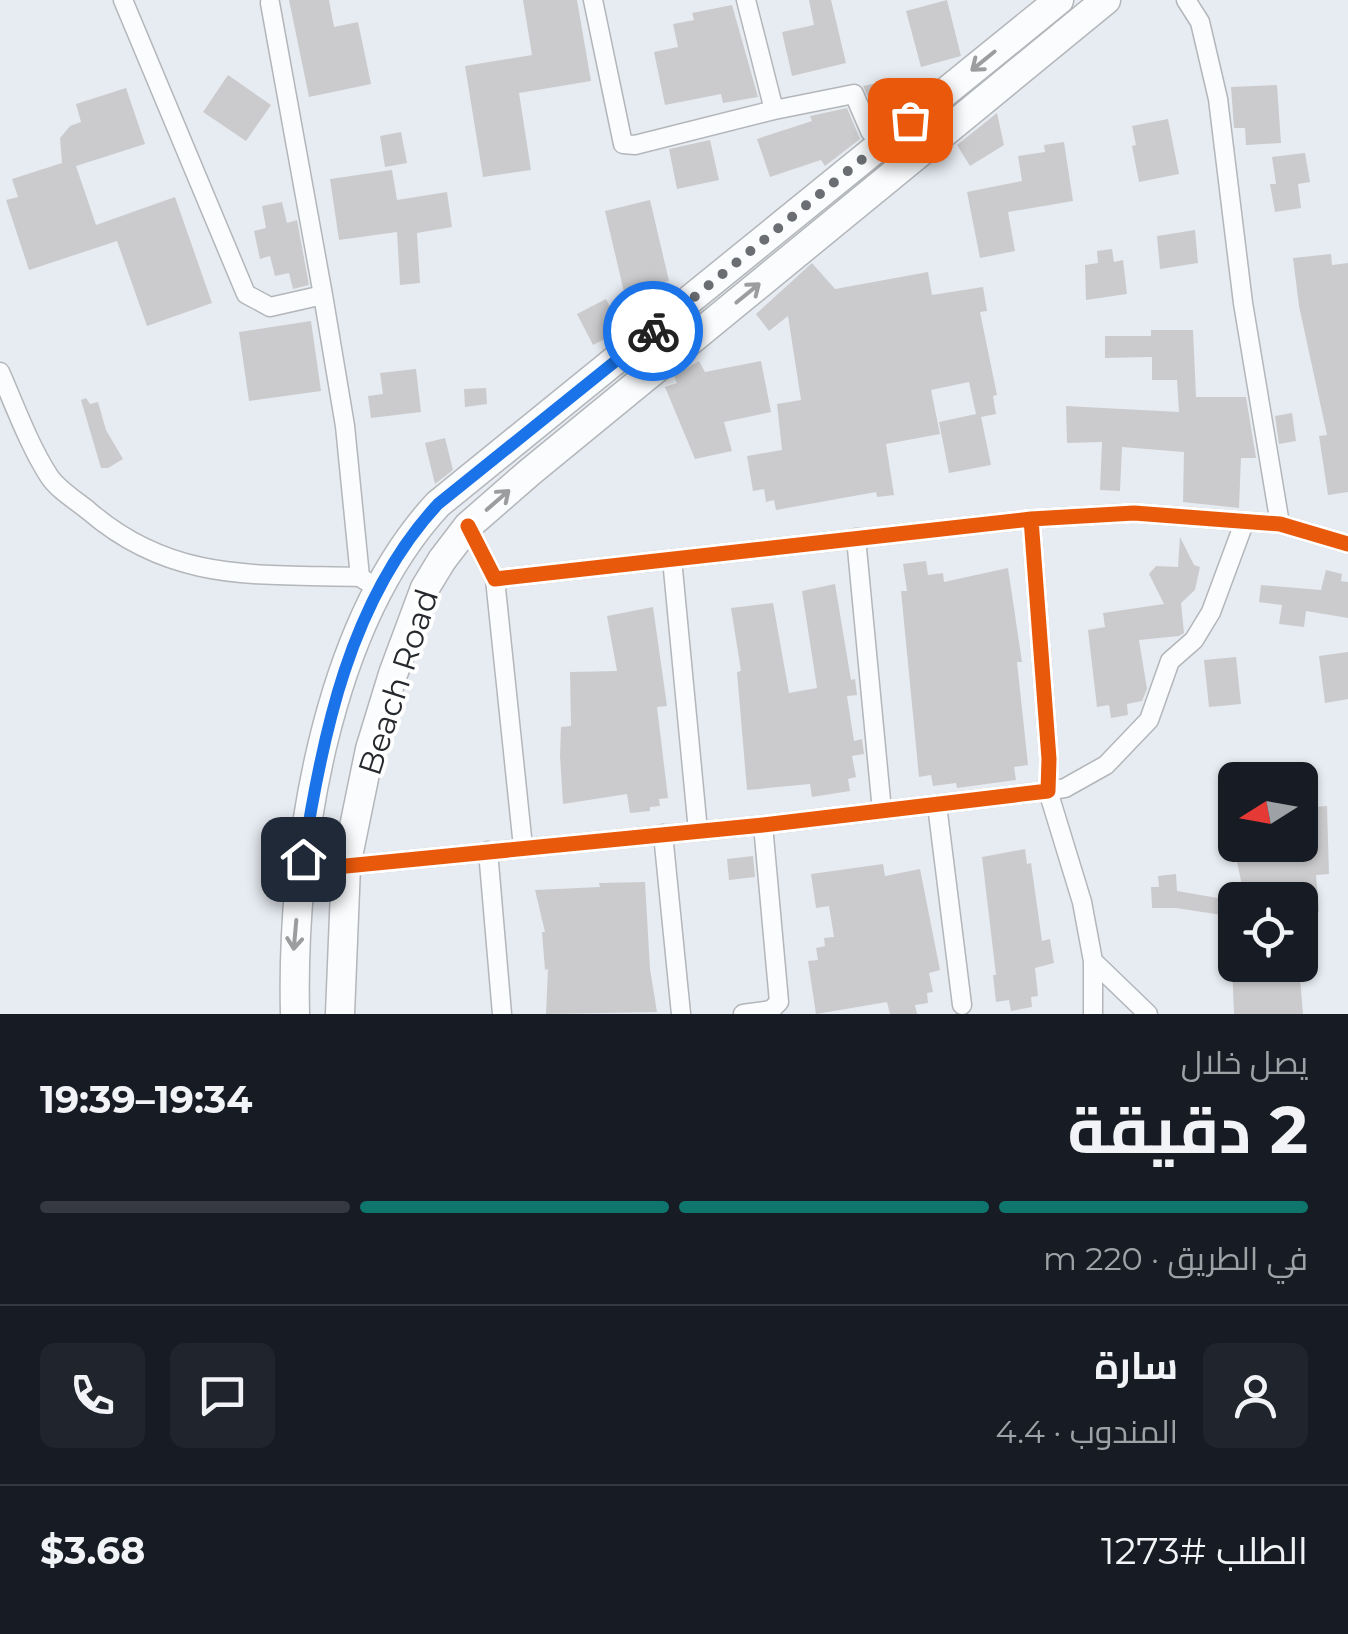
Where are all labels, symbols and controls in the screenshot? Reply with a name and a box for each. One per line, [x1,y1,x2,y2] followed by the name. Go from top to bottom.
[970,50,997,71] one-way arrow
[868,78,953,163] pin
[883,93,938,148] icon: bag
[603,281,703,381] courier
[734,282,760,304] one-way arrow
[626,304,681,359] icon: bike
[485,489,510,512] one-way arrow
[350,584,446,780] street label: Beach Road
[1218,762,1318,862] north arrow
[1218,762,1318,982] map controls
[261,817,346,902] pin
[276,832,331,887] icon: home
[1218,882,1318,982] button: locate
[286,919,305,951] one-way arrow
[1181,1043,1308,1082] text: يصل خلال
[40,1076,253,1123] text: 19:34–19:39
[1067,1090,1308,1169] text: 2 دقيقة
[1043,1239,1308,1278] text: في الطريق · 220 m
[1095,1342,1178,1389] text: سارة
[40,1343,145,1448] button: phone
[170,1343,275,1448] button: chat
[1203,1343,1308,1448] button: person
[996,1412,1178,1451] text: المندوب · 4.4
[40,1527,145,1574] text: $3.68
[1101,1527,1308,1574] text: الطلب #1273

